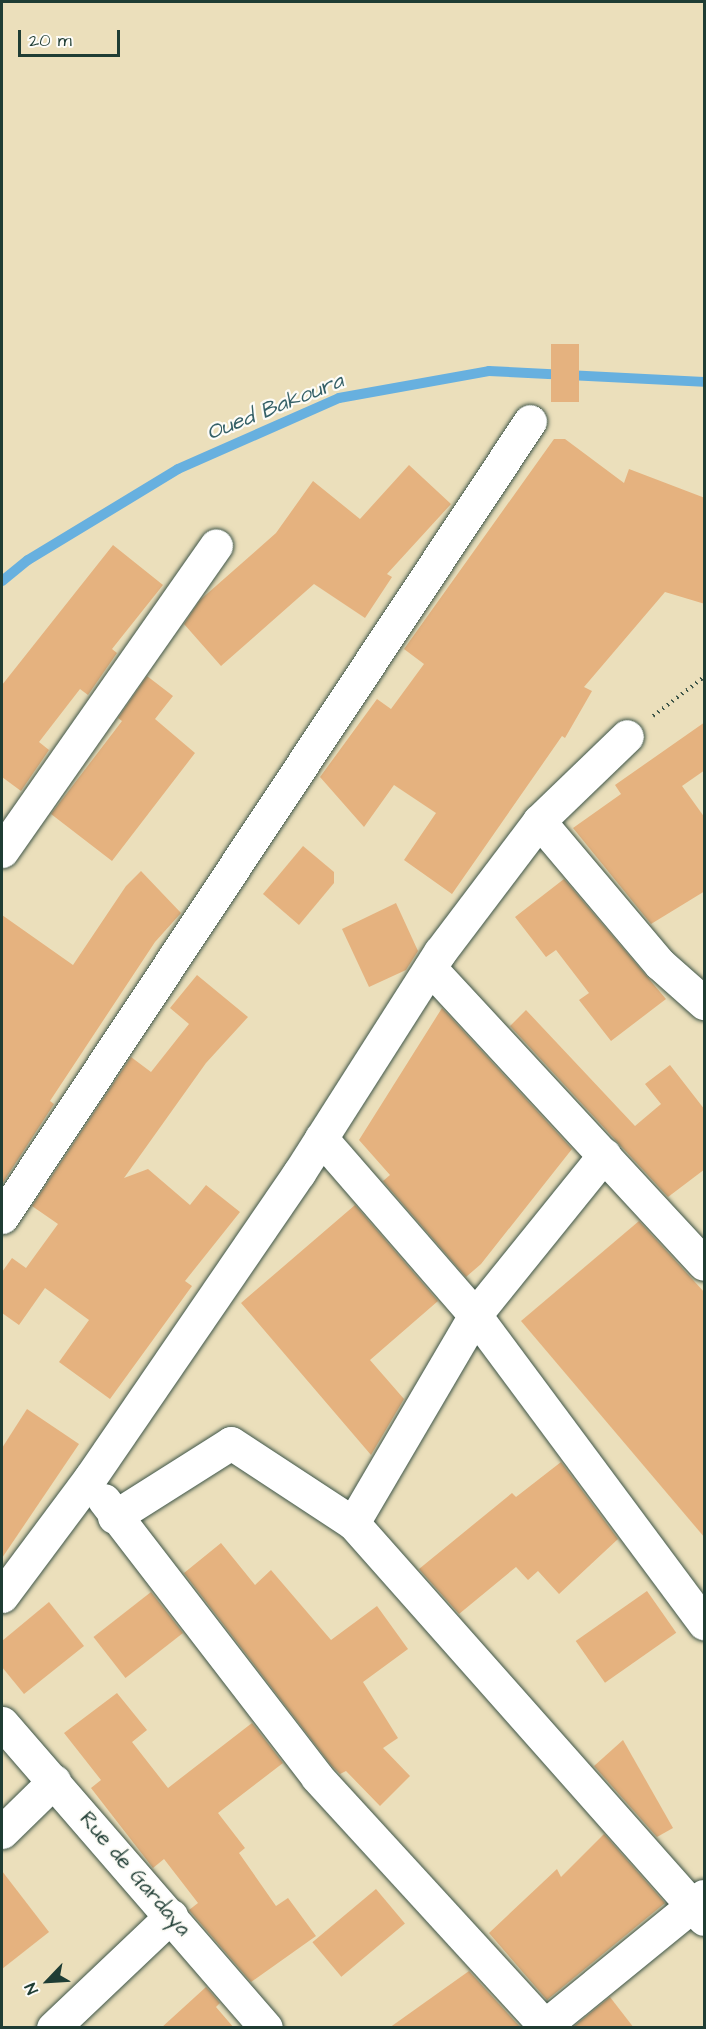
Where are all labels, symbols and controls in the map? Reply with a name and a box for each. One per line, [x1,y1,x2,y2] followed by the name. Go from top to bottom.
[21,18,123,56] scale bar
[29,28,72,53] text: 20 m
[203,368,347,446] water label: Oued Bakoura
[74,1807,196,1941] street label: Rue de Gardaya
[18,1951,78,2011] north arrow
[20,1979,44,1998] text: N

